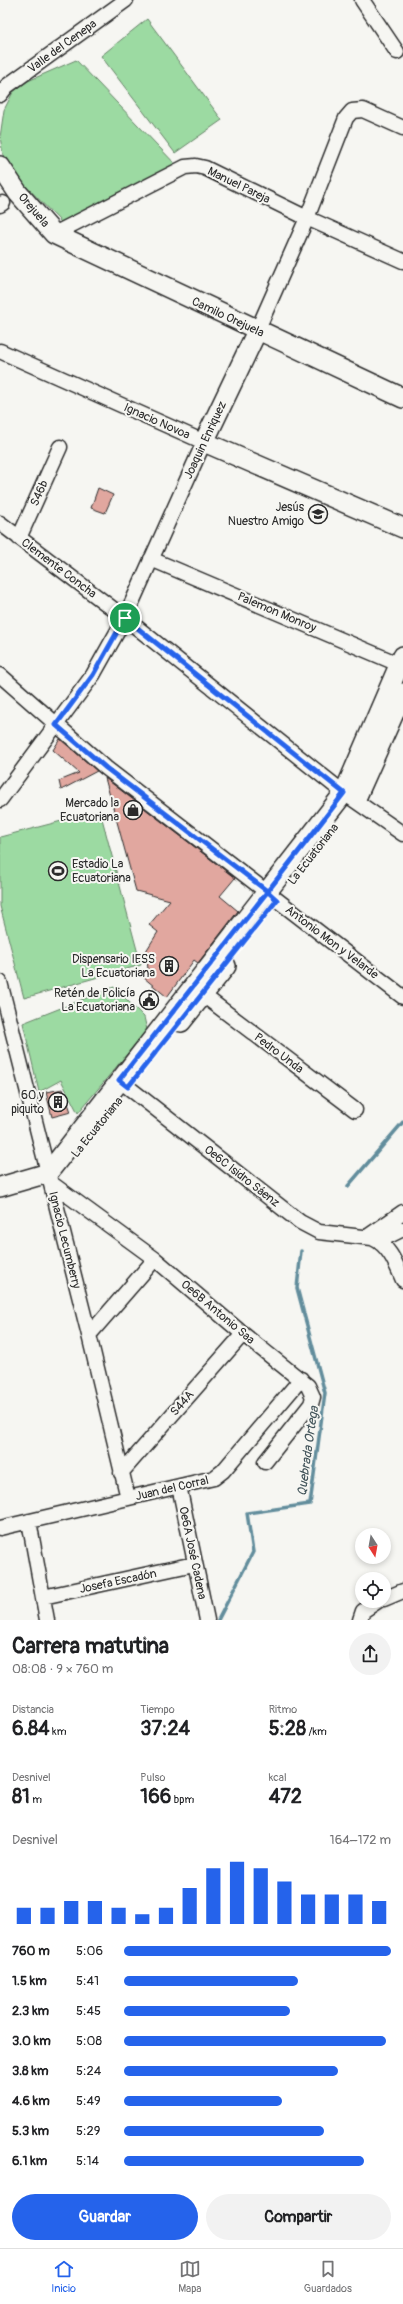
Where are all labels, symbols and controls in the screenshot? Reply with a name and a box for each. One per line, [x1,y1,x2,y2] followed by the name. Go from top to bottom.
[25,16,100,76] street label: Valle del Cenepa
[205,164,273,207] street label: Manuel Pareja
[15,190,53,231] street label: Orejuela
[189,294,267,341] street label: Camilo Orejuela
[181,399,230,481] street label: Joaquin Enriquez
[121,400,193,443] street label: Ignacio Novoa
[27,478,52,509] street label: S46b
[228,500,305,529] place label: Jesús Nuestro Amigo
[307,503,329,525] school or university icon: Jesús Nuestro Amigo
[18,535,100,602] street label: Clemente Concha
[235,589,318,636] street label: Palemon Monroy
[108,601,142,635] pin
[114,607,136,629] icon: arrive
[60,796,119,825] place label: Mercado la Ecuatoriana
[122,799,144,821] shop icon: Mercado la Ecuatoriana
[285,820,342,888] street label: La Ecuatoriana
[72,857,131,886] place label: Estadio La Ecuatoriana
[47,860,69,882] sports icon: Estadio La Ecuatoriana
[282,902,381,982] street label: Antonio Mon y Velarde
[72,952,155,981] place label: Dispensario IESS La Ecuatoriana
[158,955,180,977] building icon: Dispensario IESS La Ecuatoriana
[54,986,135,1015] place label: Retén de Policía La Ecuatoriana
[138,989,160,1011] public building icon: Retén de Policía La Ecuatoriana
[251,1030,307,1077] street label: Pedro Unda
[11,1088,45,1117] place label: 60 y piquito
[47,1091,69,1113] building icon: 60 y piquito
[68,1094,127,1161] street label: La Ecuatoriana
[201,1142,282,1211] street label: Oe6C Isidro Sáenz
[45,1190,84,1290] street label: Ignacio Lecumberry
[178,1277,258,1348] street label: Oe6B Antonio Saa
[167,1387,198,1419] street label: S44A
[294,1404,322,1497] water label: Quebrada Ortega
[134,1473,210,1504] street label: Juan del Corral
[175,1505,210,1601] street label: Oe6A José Cadena
[355,1528,391,1564] north arrow
[355,1528,391,1608] map controls
[78,1566,158,1597] street label: Josefa Escadón
[355,1572,391,1608] button: locate
[12,1632,169,1660] text: Carrera matutina
[349,1633,391,1675] button: share
[12,1661,113,1677] text: 08:08 · 9 × 760 m
[12,1703,54,1716] text: Distancia
[140,1703,175,1716] text: Tiempo
[269,1703,297,1716] text: Ritmo
[12,1716,50,1741] text: 6.84
[140,1716,190,1741] text: 37:24
[269,1716,306,1741] text: 5:28
[50,1725,66,1738] text: km
[306,1725,327,1738] text: /km
[12,1771,51,1784] text: Desnivel
[140,1771,165,1784] text: Pulso
[269,1771,287,1784] text: kcal
[12,1784,30,1809] text: 81
[140,1784,171,1809] text: 166
[269,1784,302,1809] text: 472
[30,1793,42,1806] text: m
[171,1793,194,1806] text: bpm
[12,1832,58,1848] text: Desnivel
[330,1832,391,1848] text: 164–172 m
[12,1943,50,1959] text: 760 m
[76,1943,103,1959] text: 5:06
[12,1973,47,1989] text: 1.5 km
[76,1973,99,1989] text: 5:41
[12,2003,49,2019] text: 2.3 km
[76,2003,101,2019] text: 5:45
[12,2033,51,2049] text: 3.0 km
[76,2033,102,2049] text: 5:08
[12,2063,48,2079] text: 3.8 km
[76,2063,101,2079] text: 5:24
[12,2093,50,2109] text: 4.6 km
[76,2093,101,2109] text: 5:49
[12,2123,49,2139] text: 5.3 km
[76,2123,100,2139] text: 5:29
[12,2153,47,2169] text: 6.1 km
[76,2153,99,2169] text: 5:14
[12,2194,198,2240] button: Guardar
[206,2194,391,2240] button: Compartir
[51,2258,76,2295] tab: Inicio
[178,2258,201,2295] tab: Mapa
[304,2258,352,2295] tab: Guardados

